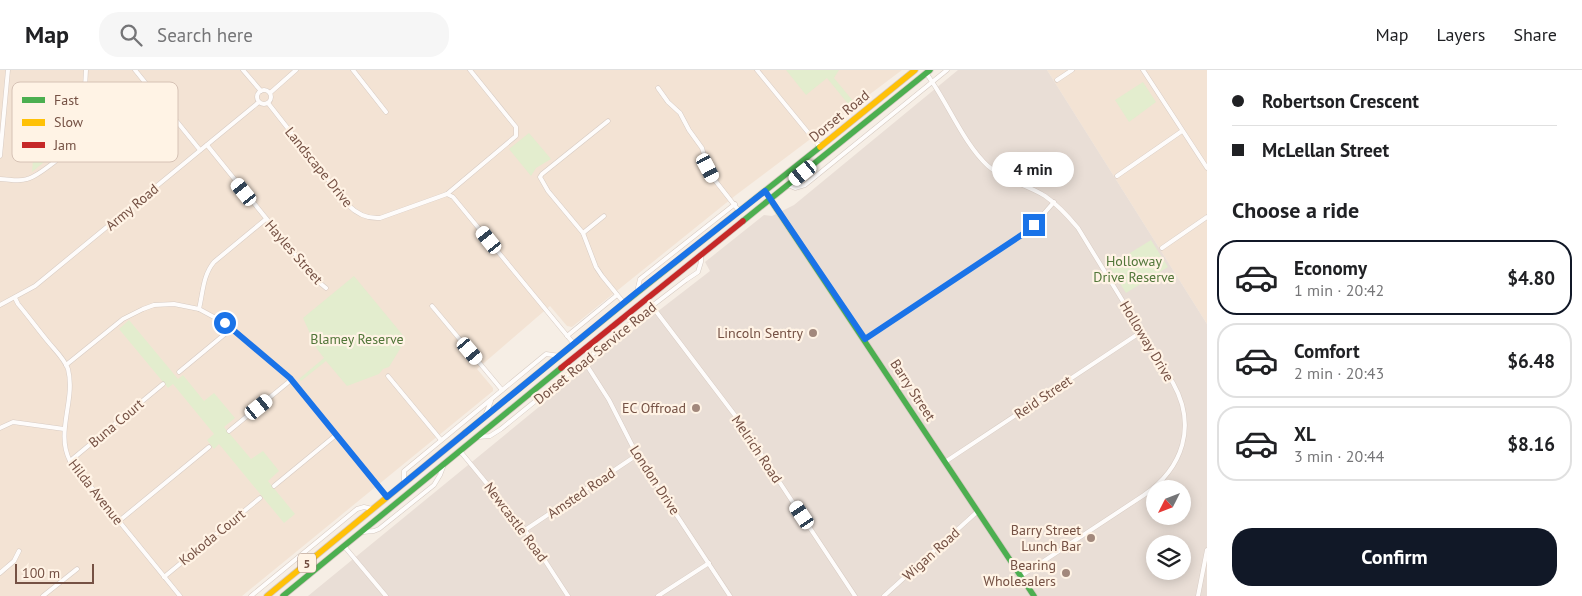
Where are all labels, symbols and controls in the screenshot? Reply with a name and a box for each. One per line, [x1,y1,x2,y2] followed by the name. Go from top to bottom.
[99,12,449,57] search box
[25,19,69,50] text: Map
[117,21,145,49] icon: search
[157,23,253,47] text: Search here
[1376,23,1408,46] text: Map
[1436,23,1485,46] text: Layers
[1513,23,1557,46] text: Share
[12,82,178,162] legend
[805,86,873,146] street label: Dorset Road
[1262,89,1419,113] text: Robertson Crescent
[54,91,79,109] text: Fast
[54,113,84,131] text: Slow
[281,123,357,211] street label: Landscape Drive
[53,136,76,154] text: Jam
[1262,138,1389,162] text: McLellan Street
[694,151,721,185] car
[993,152,1075,188] callout: 4 min
[786,158,819,188] car
[1013,159,1053,179] text: 4 min
[228,176,259,208] car
[102,180,162,234] street label: Army Road
[1232,196,1359,224] text: Choose a ride
[1023,214,1045,236] route end
[261,216,327,288] street label: Hayles Street
[473,224,504,256] car
[1093,252,1175,286] park label: Holloway Drive Reserve
[1234,255,1279,300] icon: car
[1294,256,1367,280] text: Economy
[1507,266,1555,290] text: $4.80
[1294,280,1384,300] text: 1 min · 20:42
[1116,297,1178,385] street label: Holloway Drive
[530,298,660,408] street label: Dorset Road Service Road
[214,312,236,334] route start
[717,324,803,342] place label: Lincoln Sentry
[807,327,819,339] marker: Lincoln Sentry
[310,330,404,348] park label: Blamey Reserve
[454,335,485,367] car
[1234,338,1279,383] icon: car
[1294,339,1360,363] text: Comfort
[1507,349,1555,373] text: $6.48
[886,356,940,425] street label: Barry Street
[1294,363,1384,383] text: 2 min · 20:43
[1011,371,1075,423] street label: Reid Street
[242,392,275,422] car
[85,395,147,451] street label: Buna Court
[622,399,686,417] place label: EC Offroad
[690,402,702,414] marker: EC Offroad
[728,412,786,486] street label: Melrich Road
[1234,421,1279,466] icon: car
[1294,422,1316,446] text: XL
[1507,432,1555,456] text: $8.16
[626,442,684,518] street label: London Drive
[1294,446,1384,466] text: 3 min · 20:44
[65,455,127,529] street label: Hilda Avenue
[544,464,618,522] street label: Amsted Road
[480,479,552,565] street label: Newcastle Road
[1146,480,1191,525] north arrow
[1146,480,1191,580] map controls
[787,498,816,532] car
[175,505,249,569] street label: Kokoda Court
[1011,521,1081,555] place label: Barry Street Lunch Bar
[899,524,963,584] street label: Wigan Road
[1232,528,1557,586] button: Confirm
[1085,532,1097,544] marker: Barry Street Lunch Bar
[1146,535,1191,580] button: layers
[298,553,316,572] road number: 5
[983,556,1056,590] place label: Bearing Wholesalers
[15,561,94,584] scale bar
[22,564,60,582] text: 100 m
[1060,567,1072,579] marker: Bearing Wholesalers

